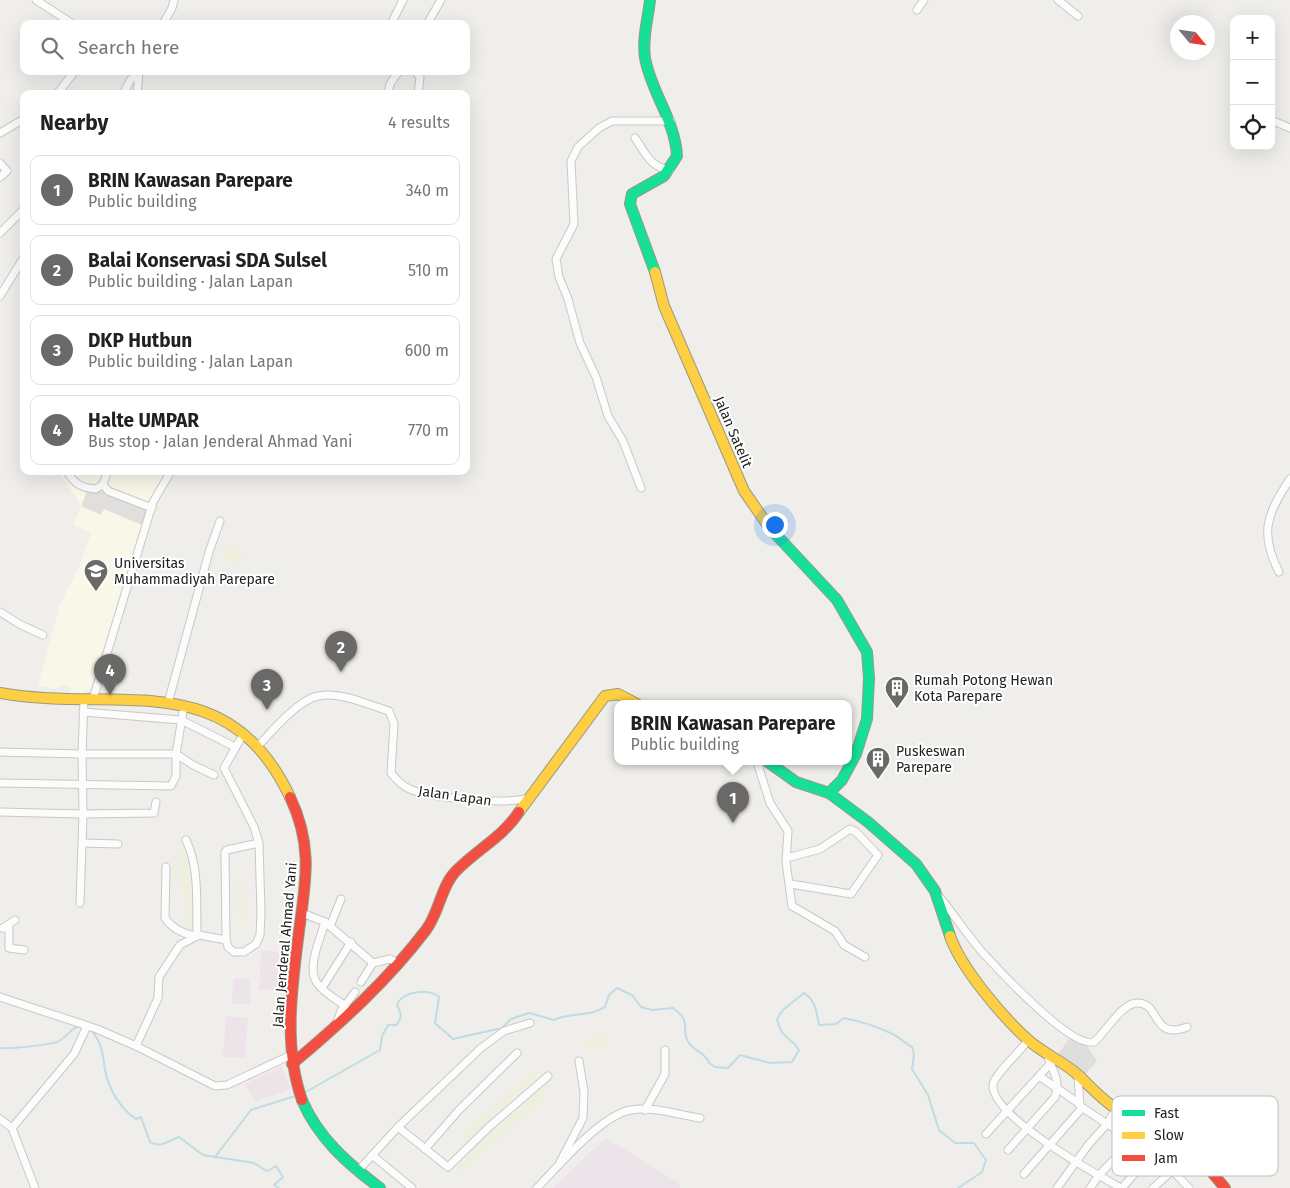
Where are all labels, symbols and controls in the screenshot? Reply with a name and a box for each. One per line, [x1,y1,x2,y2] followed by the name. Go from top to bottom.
[1170,15,1215,60] north arrow
[1230,15,1275,150] map controls
[1230,15,1275,60] button: +
[20,20,470,75] search box
[38,34,66,62] icon: search
[78,36,179,59] text: Search here
[1230,60,1275,105] button: −
[1230,105,1275,150] button: locate
[40,110,108,136] text: Nearby
[388,113,450,132] text: 4 results
[88,169,293,192] text: BRIN Kawasan Parepare
[53,181,61,200] text: 1
[406,181,449,200] text: 340 m
[88,192,196,211] text: Public building
[88,249,327,272] text: Balai Konservasi SDA Sulsel
[53,261,61,280] text: 2
[408,261,449,280] text: 510 m
[88,272,293,291] text: Public building · Jalan Lapan
[88,329,192,352] text: DKP Hutbun
[53,341,61,360] text: 3
[405,341,449,360] text: 600 m
[88,352,293,371] text: Public building · Jalan Lapan
[710,394,756,471] street label: Jalan Satelit
[88,409,199,432] text: Halte UMPAR
[52,421,62,440] text: 4
[408,421,449,440] text: 770 m
[88,432,353,451] text: Bus stop · Jalan Jenderal Ahmad Yani
[762,512,788,538] your location
[114,555,275,588] place label: Universitas Muhammadiyah Parepare
[83,558,109,592] school or university icon: Universitas Muhammadiyah Parepare
[325,631,357,672] pin: 2
[94,654,126,695] pin: 4
[251,669,283,710] pin: 3
[914,672,1053,705] place label: Rumah Potong Hewan Kota Parepare
[884,675,910,709] building icon: Rumah Potong Hewan Kota Parepare
[614,700,852,765] popup
[631,712,835,735] text: BRIN Kawasan Parepare
[631,735,739,754] text: Public building
[896,743,965,776] place label: Puskeswan Parepare
[865,746,891,780] building icon: Puskeswan Parepare
[417,782,493,810] street label: Jalan Lapan
[717,782,749,823] pin: 1
[269,862,301,1028] street label: Jalan Jenderal Ahmad Yani
[1112,1096,1278,1176] legend
[1154,1105,1180,1122] text: Fast
[1154,1127,1184,1144] text: Slow
[1154,1150,1178,1167] text: Jam

